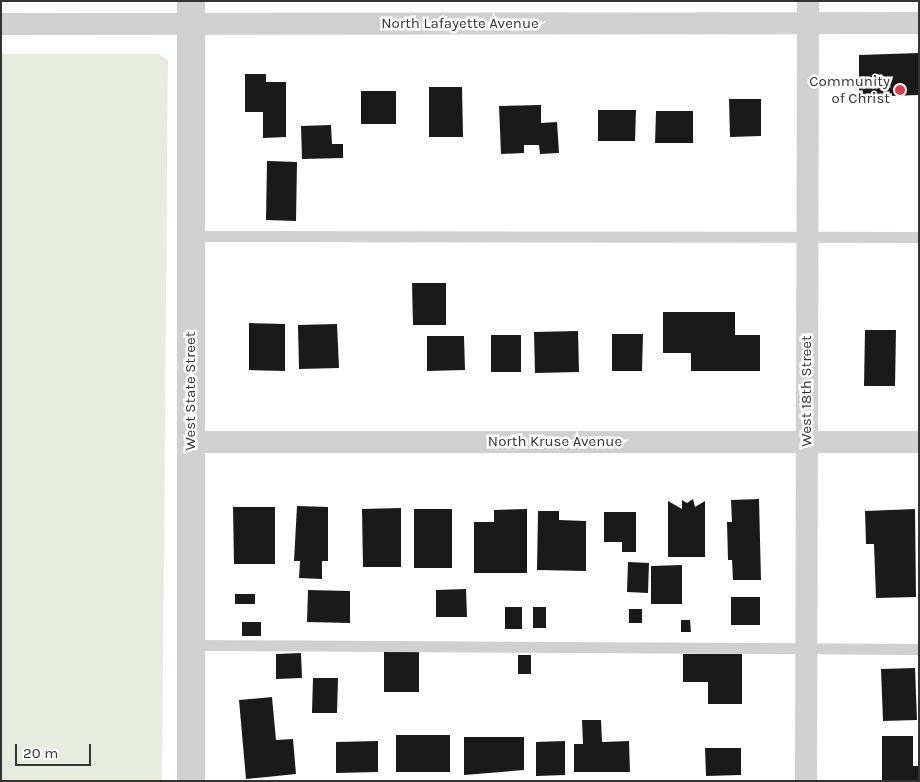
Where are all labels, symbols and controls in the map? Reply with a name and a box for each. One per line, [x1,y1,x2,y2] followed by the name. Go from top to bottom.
[381,15,539,33] street label: North Lafayette Avenue
[809,72,890,107] place label: Community of Christ
[894,84,906,96] marker: Community of Christ
[182,332,200,450] street label: West State Street
[798,335,816,447] street label: West 18th Street
[488,433,622,451] street label: North Kruse Avenue
[18,734,94,766] scale bar
[23,744,58,762] text: 20 m

